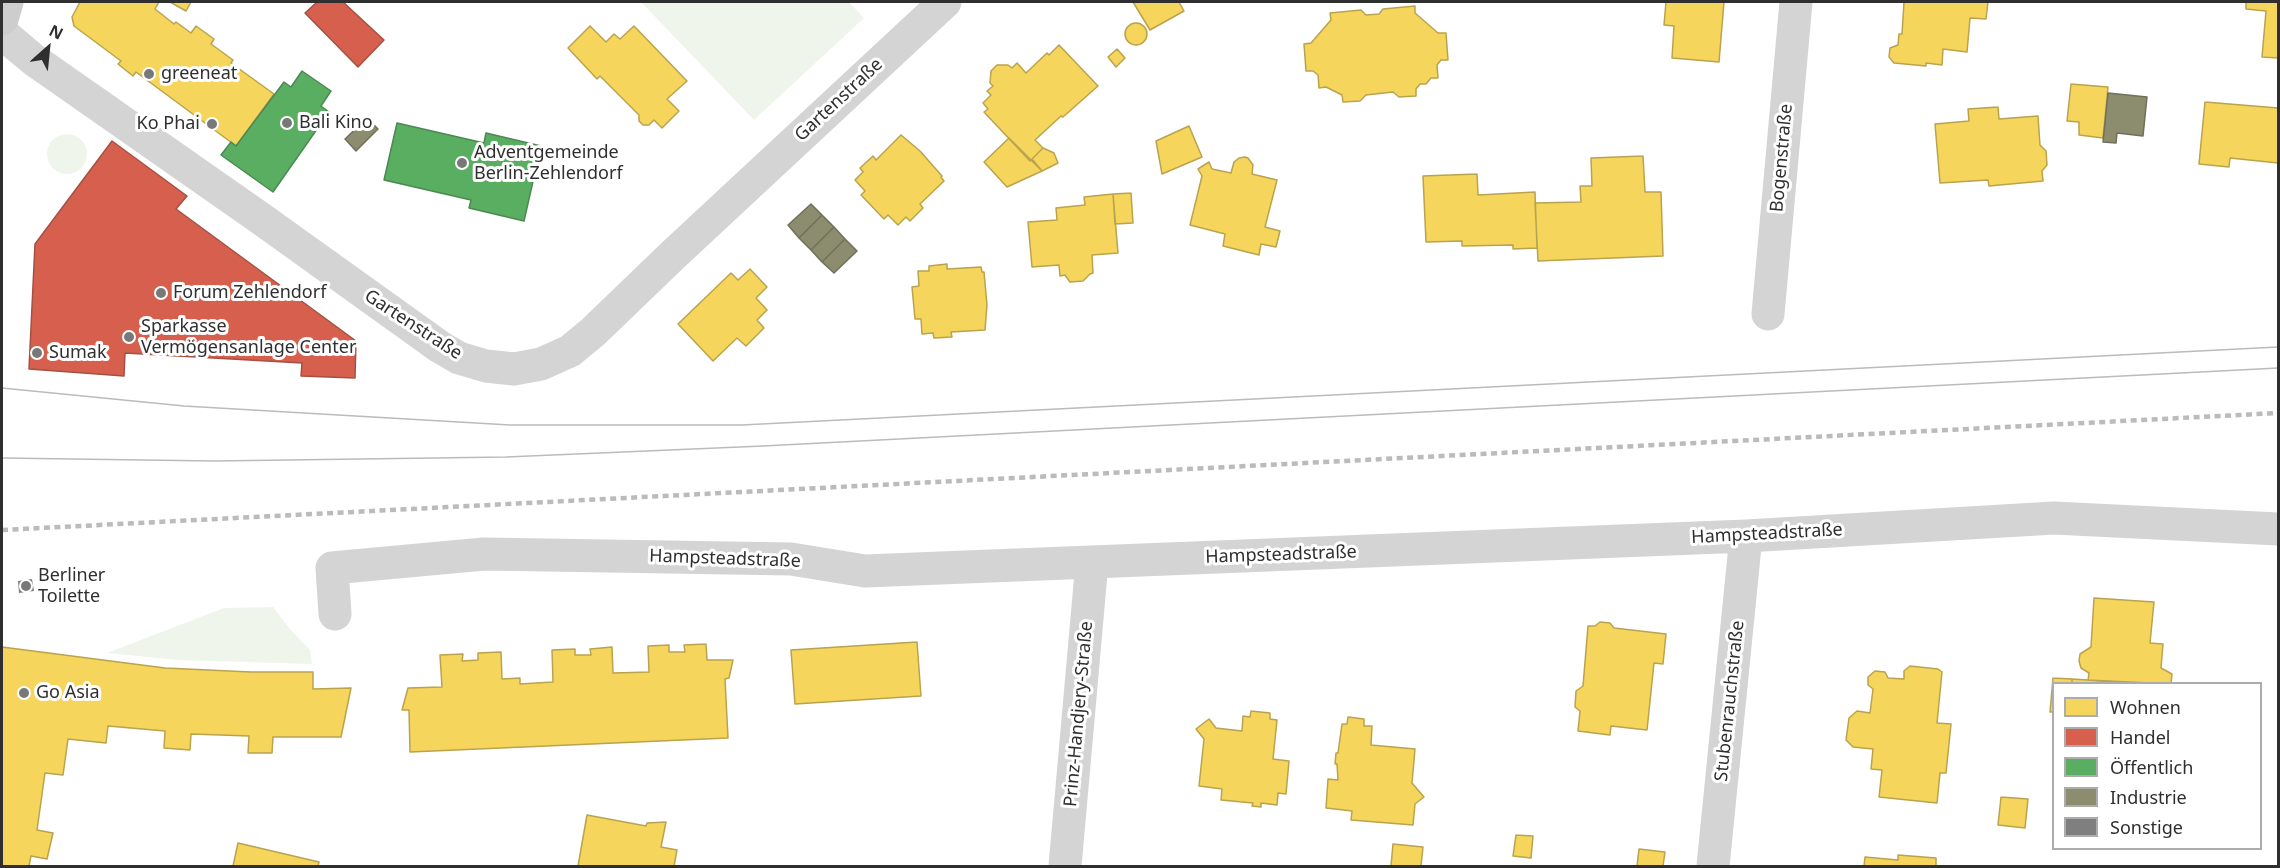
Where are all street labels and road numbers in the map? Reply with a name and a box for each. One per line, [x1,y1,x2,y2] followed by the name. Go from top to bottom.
[791,54,887,146] street label: Gartenstraße
[1767,103,1797,213] street label: Bogenstraße
[360,285,466,365] street label: Gartenstraße
[1691,519,1843,549] street label: Hampsteadstraße
[1205,542,1357,568] street label: Hampsteadstraße
[649,546,801,572] street label: Hampsteadstraße
[1711,619,1749,783] street label: Stubenrauchstraße
[1060,620,1098,808] street label: Prinz-Handjery-Straße

